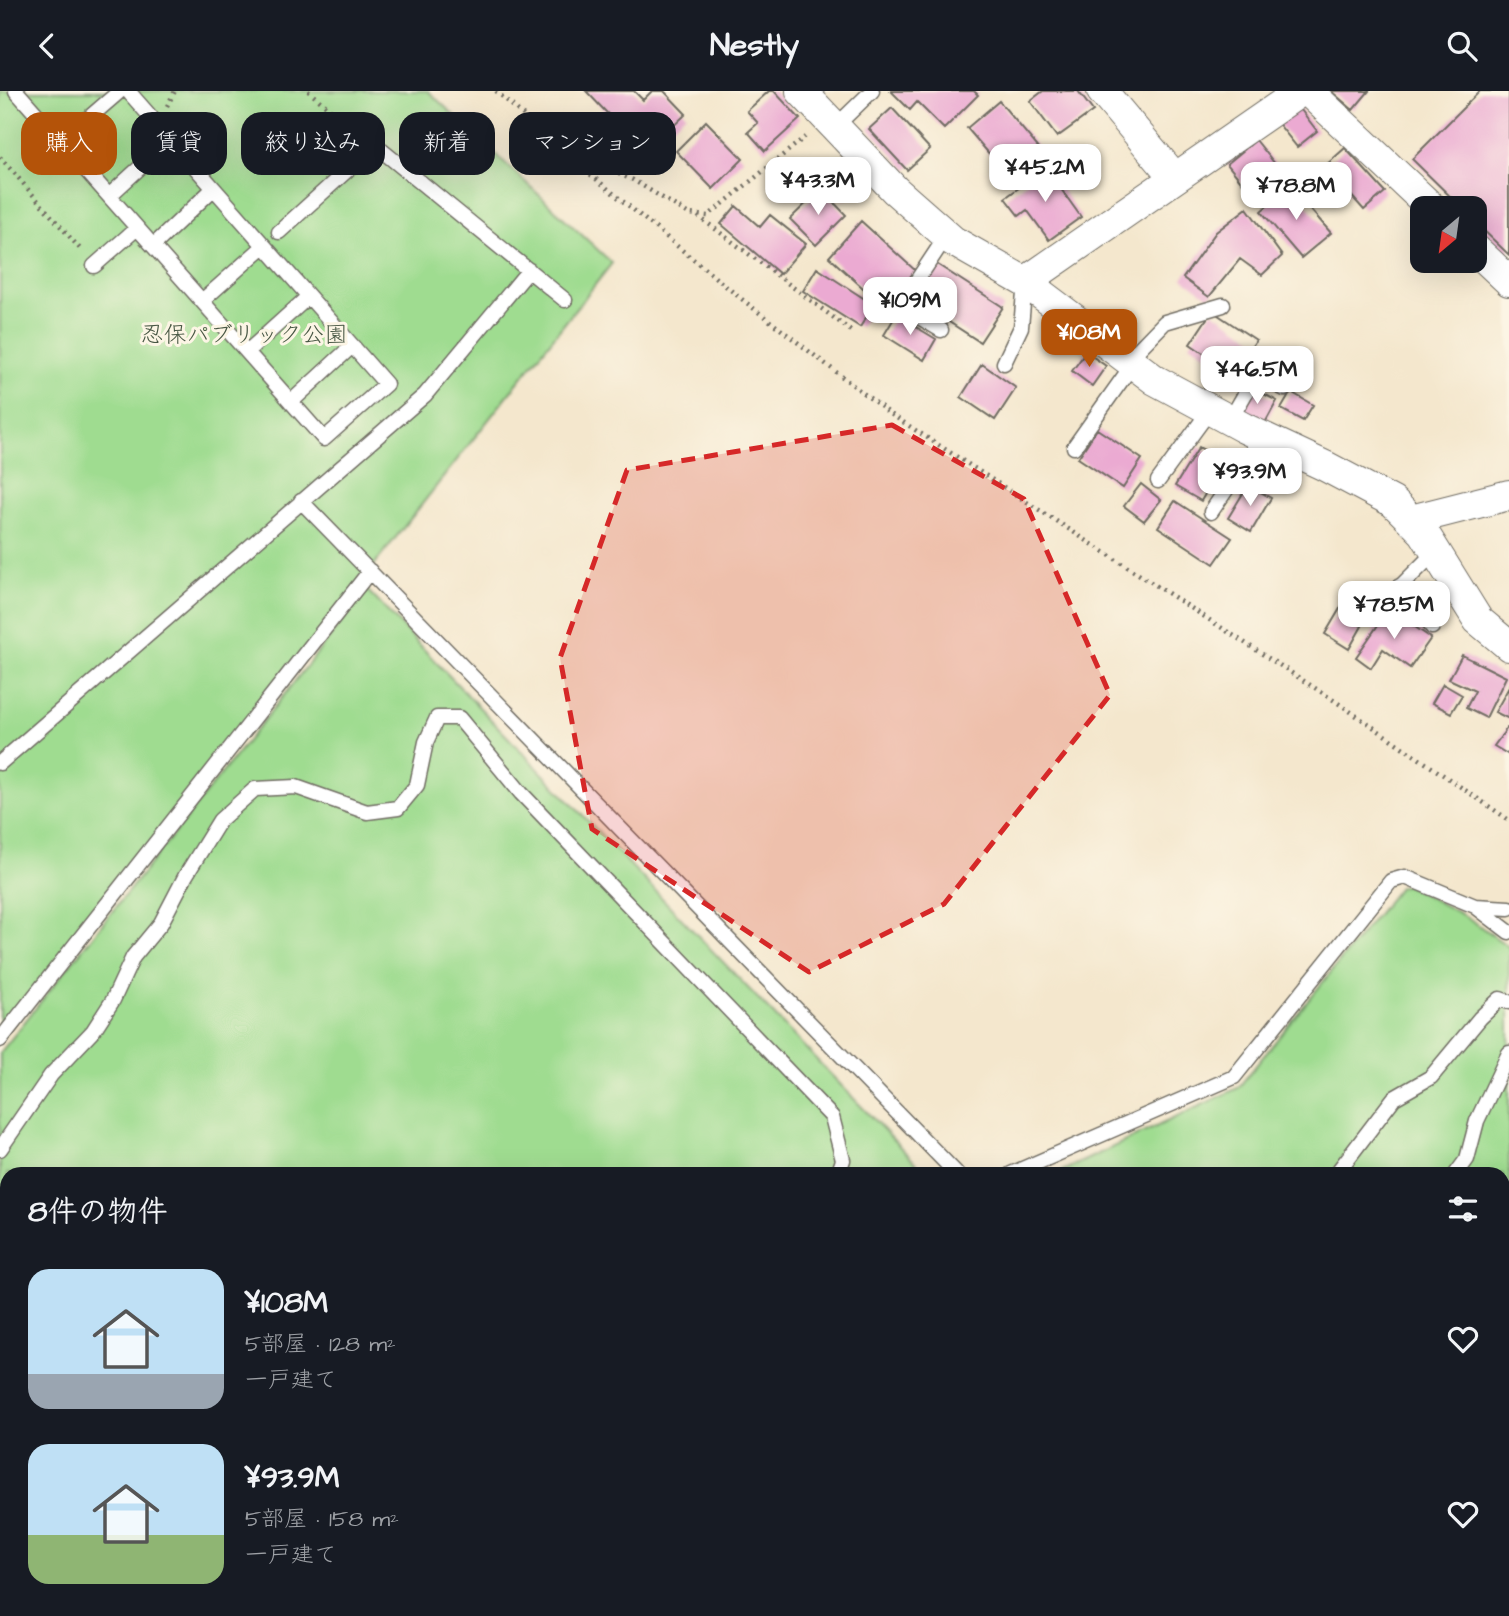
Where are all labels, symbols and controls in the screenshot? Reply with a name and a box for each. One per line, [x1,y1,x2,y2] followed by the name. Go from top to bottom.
[710,23,799,68] text: Nestly
[28,27,66,65] icon: back
[1443,27,1481,65] icon: search
[21,112,117,175] chip: 購入
[131,112,227,175] chip: 賃貸
[241,112,385,175] chip: 絞り込み
[399,112,495,175] chip: 新着
[509,112,676,175] chip: マンション
[988,145,1102,204] pin: ¥45.2M
[1005,151,1085,183] text: ¥45.2M
[761,157,875,217] pin: ¥43.3M
[1239,163,1353,222] pin: ¥78.8M
[781,164,855,196] text: ¥43.3M
[1257,169,1335,201] text: ¥78.8M
[1410,196,1488,273] north arrow
[1410,196,1487,273] map controls
[861,278,959,337] pin: ¥109M
[879,284,941,316] text: ¥109M
[1040,309,1138,369] pin: ¥108M
[1057,316,1121,348] text: ¥108M
[141,319,348,351] park label: 忍保パブリック公園
[1200,347,1314,406] pin: ¥46.5M
[1217,353,1297,385] text: ¥46.5M
[1193,449,1307,508] pin: ¥93.9M
[1214,455,1286,487] text: ¥93.9M
[1337,581,1451,641] pin: ¥78.5M
[1354,588,1434,620] text: ¥78.5M
[1444,1190,1482,1228] icon: filters
[28,1191,167,1233] text: 8件の物件
[245,1282,328,1324] text: ¥108M
[84,1297,168,1381] icon: home
[1444,1320,1482,1358] icon: heart
[245,1328,396,1360] text: 5部屋 · 128 m²
[245,1364,337,1396] text: 一戸建て
[245,1457,339,1499] text: ¥93.9M
[84,1472,168,1556] icon: home
[1444,1495,1482,1533] icon: heart
[245,1503,399,1535] text: 5部屋 · 158 m²
[245,1539,337,1571] text: 一戸建て

